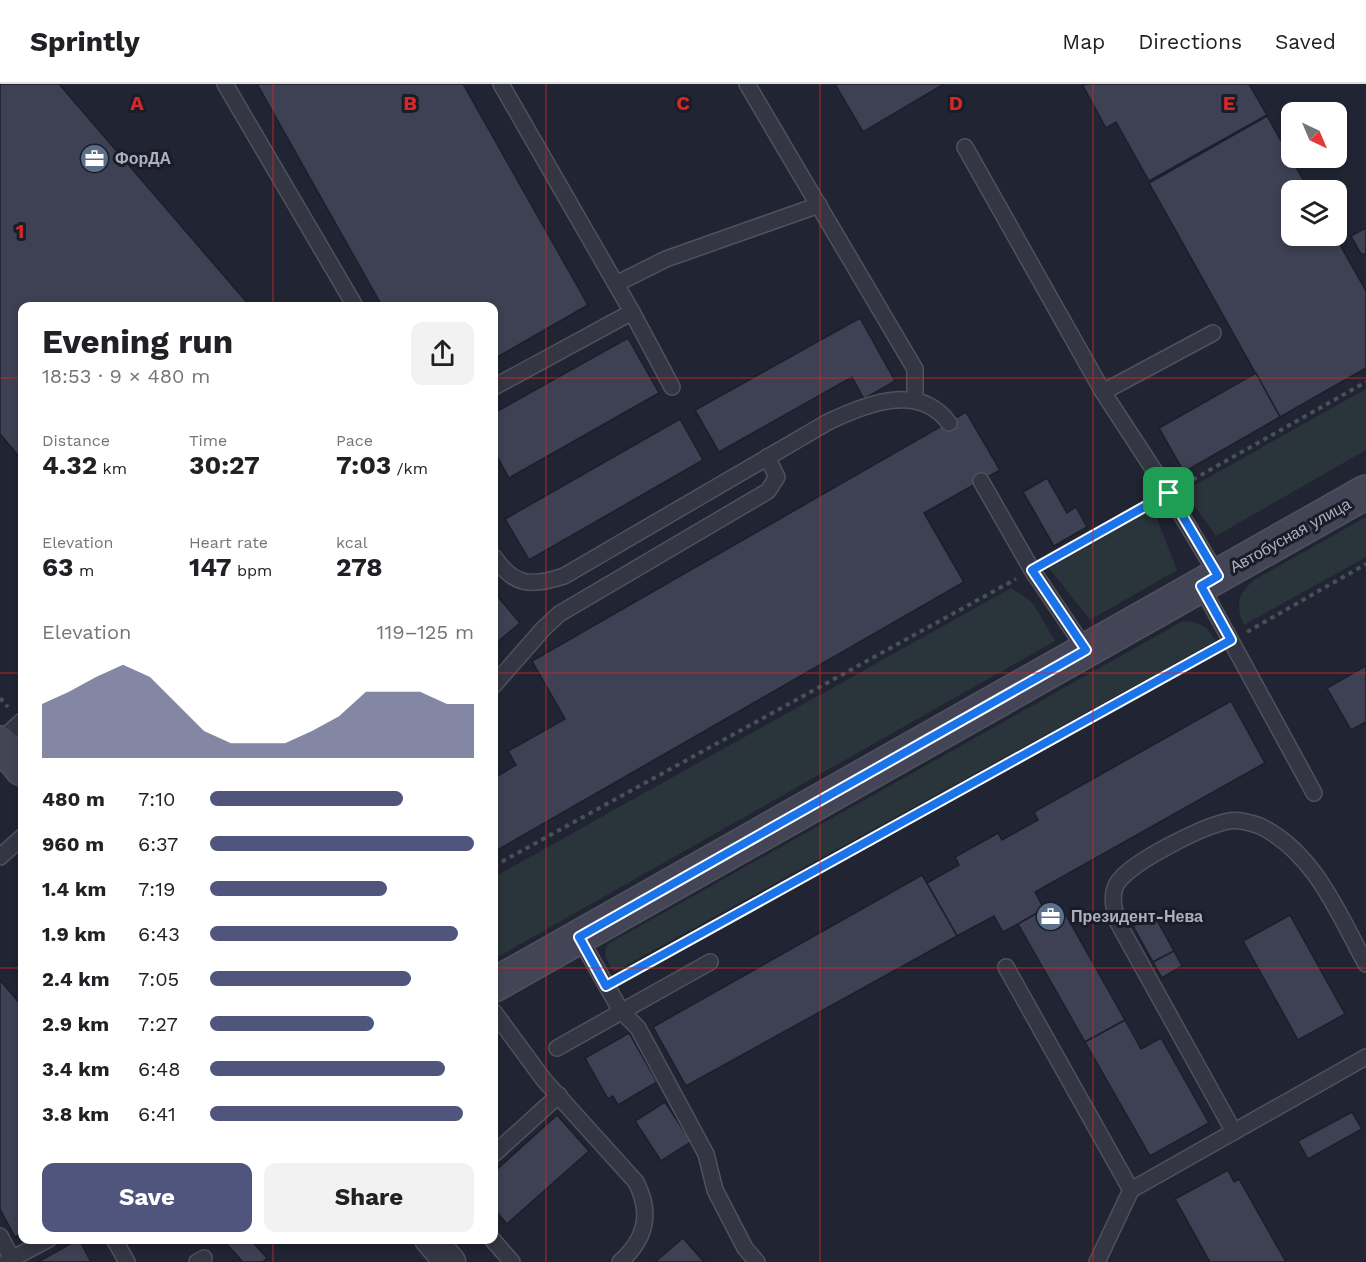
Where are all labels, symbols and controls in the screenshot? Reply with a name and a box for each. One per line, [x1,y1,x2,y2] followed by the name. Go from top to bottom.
[30,25,140,58] text: Sprintly
[1062,29,1105,54] text: Map
[1138,29,1242,54] text: Directions
[1275,29,1336,54] text: Saved
[130,91,144,115] text: A
[403,91,417,115] text: B
[676,91,690,115] text: C
[949,91,963,115] text: D
[1223,91,1235,115] text: E
[1281,102,1347,168] north arrow
[1281,102,1347,246] map controls
[78,142,110,174] office icon: ФорДА
[115,149,172,168] place label: ФорДА
[1281,180,1347,246] button: layers
[16,219,24,243] text: 1
[42,322,233,361] text: Evening run
[411,322,474,385] button: share
[42,364,210,388] text: 18:53 · 9 × 480 m
[42,431,110,450] text: Distance
[189,431,227,450] text: Time
[336,431,373,450] text: Pace
[42,450,97,480] text: 4.32
[189,450,260,480] text: 30:27
[336,450,391,480] text: 7:03
[97,459,127,478] text: km
[391,459,428,478] text: /km
[1143,467,1194,518] pin
[1152,476,1185,509] icon: arrive
[1226,494,1354,577] street label: Автобусная улица
[42,533,113,552] text: Elevation
[189,533,268,552] text: Heart rate
[336,533,368,552] text: kcal
[42,552,73,582] text: 63
[189,552,232,582] text: 147
[336,552,383,582] text: 278
[73,561,94,580] text: m
[232,561,272,580] text: bpm
[42,620,131,644] text: Elevation
[377,620,474,644] text: 119–125 m
[42,787,105,811] text: 480 m
[138,787,175,811] text: 7:10
[42,832,104,856] text: 960 m
[138,832,178,856] text: 6:37
[42,877,106,901] text: 1.4 km
[138,877,175,901] text: 7:19
[1034,900,1066,932] office icon: Президент-Нева
[1071,907,1203,926] place label: Президент-Нева
[42,922,106,946] text: 1.9 km
[138,922,180,946] text: 6:43
[42,967,110,991] text: 2.4 km
[138,967,179,991] text: 7:05
[42,1012,109,1036] text: 2.9 km
[138,1012,178,1036] text: 7:27
[42,1057,109,1081] text: 3.4 km
[138,1057,181,1081] text: 6:48
[42,1102,109,1126] text: 3.8 km
[138,1102,176,1126] text: 6:41
[42,1163,252,1232] button: Save
[264,1163,474,1232] button: Share

